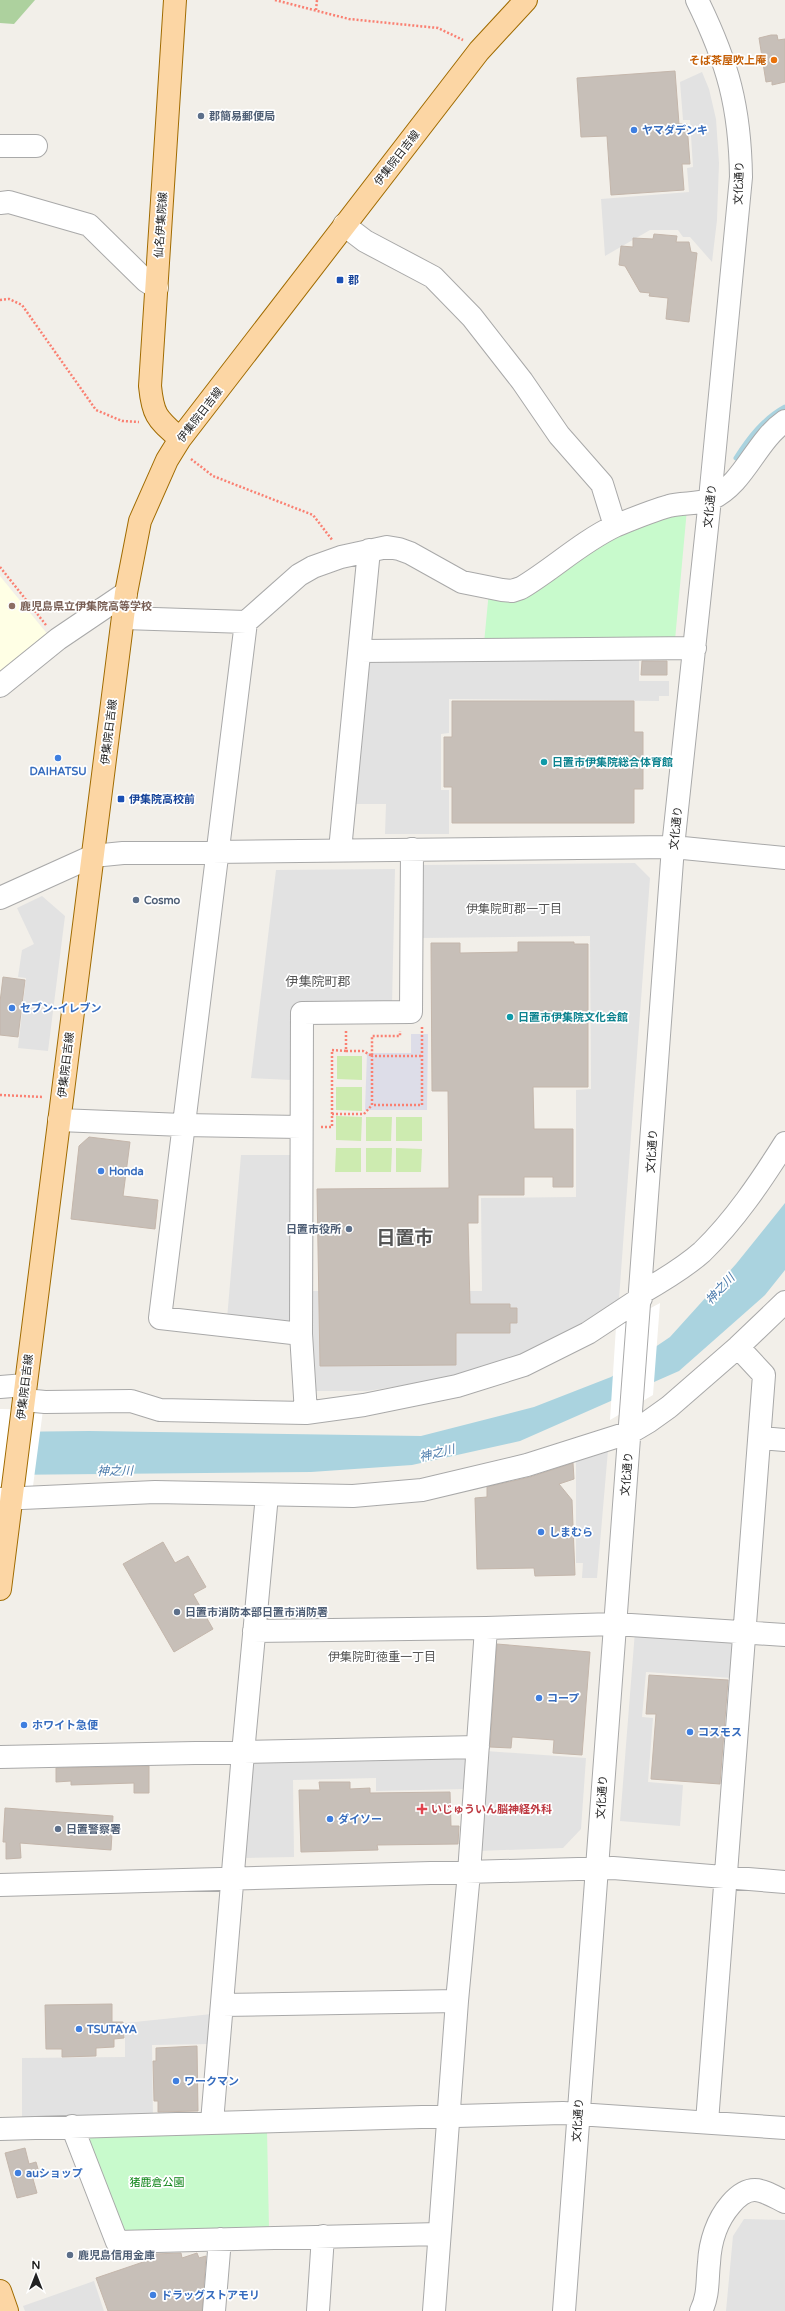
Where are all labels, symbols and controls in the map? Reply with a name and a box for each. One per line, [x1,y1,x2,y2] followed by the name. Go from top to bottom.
[689,54,767,67] place label: そば茶屋吹上庵
[769,55,779,65] marker: そば茶屋吹上庵
[209,110,275,123] place label: 郡簡易郵便局
[196,111,206,121] marker: 郡簡易郵便局
[642,124,708,137] place label: ヤマダデンキ
[629,125,639,135] marker: ヤマダデンキ
[372,128,422,188] street label: 伊集院日吉線
[732,161,746,205] street label: 文化通り
[152,192,170,258] street label: 仙名伊集院線
[348,274,359,287] place label: 郡
[335,275,345,285] marker: 郡
[175,385,225,445] street label: 伊集院日吉線
[701,483,719,529] street label: 文化通り
[20,600,152,613] place label: 鹿児島県立伊集院高等学校
[7,601,17,611] marker: 鹿児島県立伊集院高等学校
[99,698,119,766] street label: 伊集院日吉線
[53,753,63,763] marker: DAIHATSU
[552,756,673,769] place label: 日置市伊集院総合体育館
[539,757,549,767] marker: 日置市伊集院総合体育館
[29,765,87,778] place label: DAIHATSU
[129,793,195,806] place label: 伊集院高校前
[116,794,126,804] marker: 伊集院高校前
[667,805,685,851] street label: 文化通り
[144,894,181,907] place label: Cosmo
[131,895,141,905] marker: Cosmo
[466,902,562,916] district label: 伊集院町郡一丁目
[285,974,351,990] district label: 伊集院町郡
[20,1002,102,1015] place label: セブン-イレブン
[7,1003,17,1013] marker: セブン-イレブン
[518,1011,628,1024] place label: 日置市伊集院文化会館
[505,1012,515,1022] marker: 日置市伊集院文化会館
[56,1031,76,1099] street label: 伊集院日吉線
[644,1129,660,1173] street label: 文化通り
[109,1165,144,1178] place label: Honda
[96,1166,106,1176] marker: Honda
[286,1223,341,1236] place label: 日置市役所
[344,1224,354,1234] marker: 日置市役所
[376,1227,434,1249] district label: 日置市
[703,1270,739,1307] water label: 神之川
[15,1353,35,1421] street label: 伊集院日吉線
[418,1441,458,1464] water label: 神之川
[619,1452,635,1496] street label: 文化通り
[97,1464,135,1478] water label: 神之川
[549,1526,593,1539] place label: しまむら
[536,1527,546,1537] marker: しまむら
[185,1606,328,1619] place label: 日置市消防本部日置市消防署
[172,1607,182,1617] marker: 日置市消防本部日置市消防署
[328,1650,436,1664] district label: 伊集院町徳重一丁目
[547,1692,579,1705] place label: コープ
[534,1693,544,1703] marker: コープ
[32,1719,99,1732] place label: ホワイト急便
[19,1720,29,1730] marker: ホワイト急便
[698,1726,742,1739] place label: コスモス
[685,1727,695,1737] marker: コスモス
[594,1775,610,1819] street label: 文化通り
[416,1803,428,1815] marker: いじゅういん脳神経外科
[431,1803,552,1816] place label: いじゅういん脳神経外科
[338,1813,382,1826] place label: ダイソー
[325,1814,335,1824] marker: ダイソー
[66,1823,121,1836] place label: 日置警察署
[53,1824,63,1834] marker: 日置警察署
[86,2023,137,2036] place label: TSUTAYA
[74,2024,84,2034] marker: TSUTAYA
[184,2075,239,2088] place label: ワークマン
[171,2076,181,2086] marker: ワークマン
[570,2098,586,2142] street label: 文化通り
[26,2167,83,2180] place label: auショップ
[13,2168,23,2178] marker: auショップ
[130,2176,185,2189] park label: 猪鹿倉公園
[78,2249,155,2262] place label: 鹿児島信用金庫
[65,2250,75,2260] marker: 鹿児島信用金庫
[16,2255,56,2295] north arrow
[32,2259,40,2272] text: N
[161,2289,260,2302] place label: ドラッグストアモリ
[148,2290,158,2300] marker: ドラッグストアモリ

